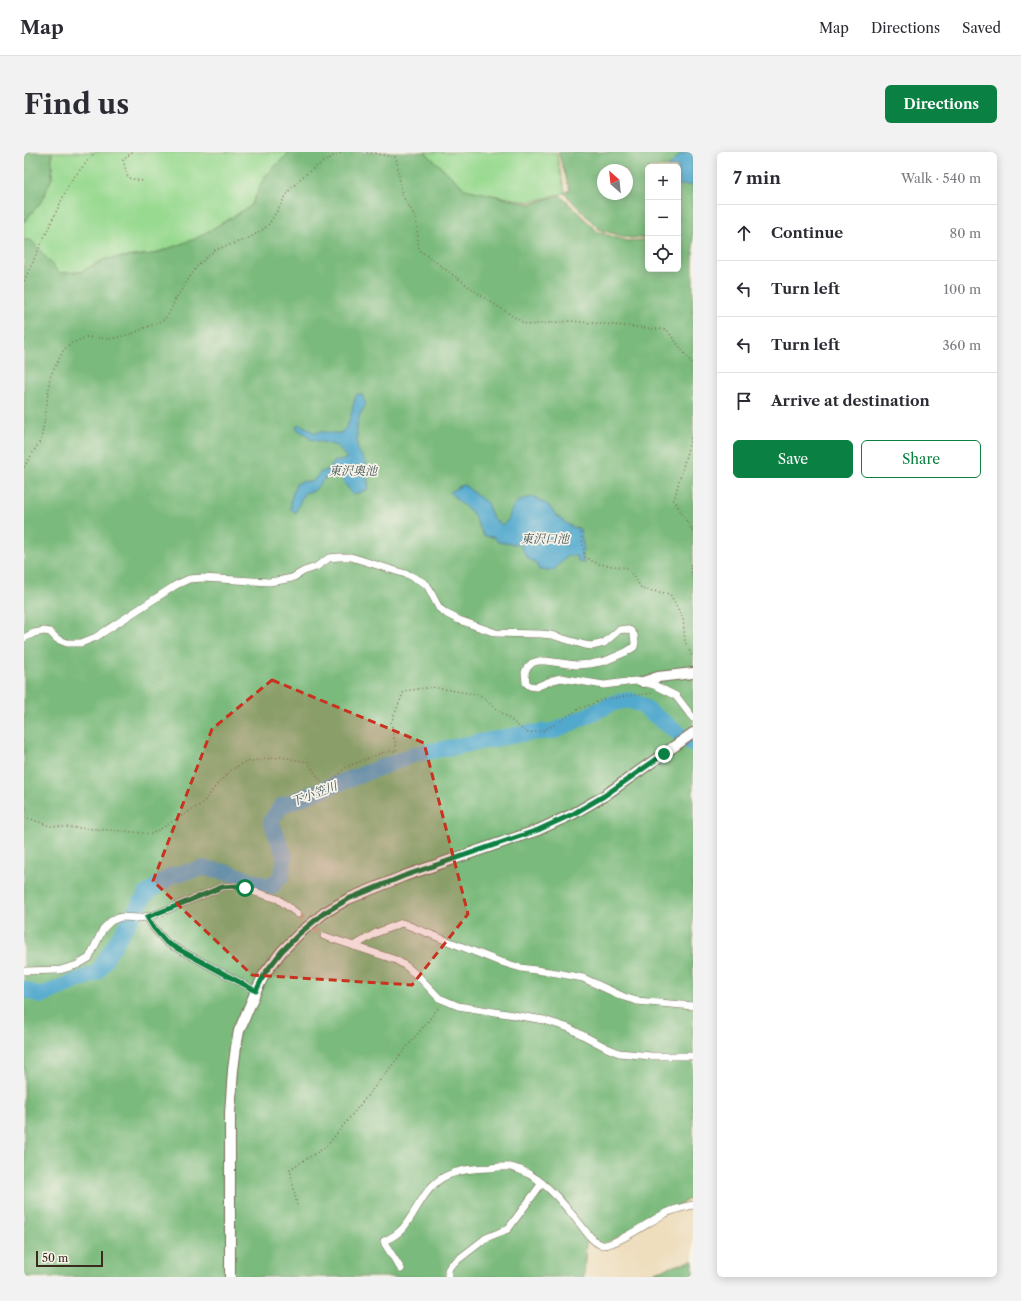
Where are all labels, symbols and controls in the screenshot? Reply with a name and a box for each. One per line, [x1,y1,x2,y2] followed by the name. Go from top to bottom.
[20,16,64,39] text: Map
[819,19,849,37] text: Map
[871,19,940,37] text: Directions
[962,19,1001,37] text: Saved
[885,85,997,123] button: Directions
[24,87,129,121] text: Find us
[597,164,633,200] north arrow
[645,164,681,272] map controls
[645,164,681,200] button: +
[733,168,781,188] text: 7 min
[901,170,981,186] text: Walk · 540 m
[645,200,681,236] button: −
[733,222,755,244] icon: ahead
[771,223,843,242] text: Continue
[949,225,981,241] text: 80 m
[645,236,681,272] button: locate
[733,278,755,300] icon: left
[771,279,840,298] text: Turn left
[943,281,981,297] text: 100 m
[733,334,755,356] icon: left
[771,335,840,354] text: Turn left
[942,337,981,353] text: 360 m
[733,390,755,412] icon: arrive
[771,391,930,410] text: Arrive at destination
[733,440,853,478] button: Save
[861,440,981,478] button: Share
[329,463,379,478] water label: 東沢奥池
[521,531,571,546] water label: 東沢口池
[655,745,673,763] route end
[289,777,341,809] water label: 下小笠川
[236,879,254,897] route start
[36,1249,103,1268] scale bar
[42,1251,68,1265] text: 50 m

